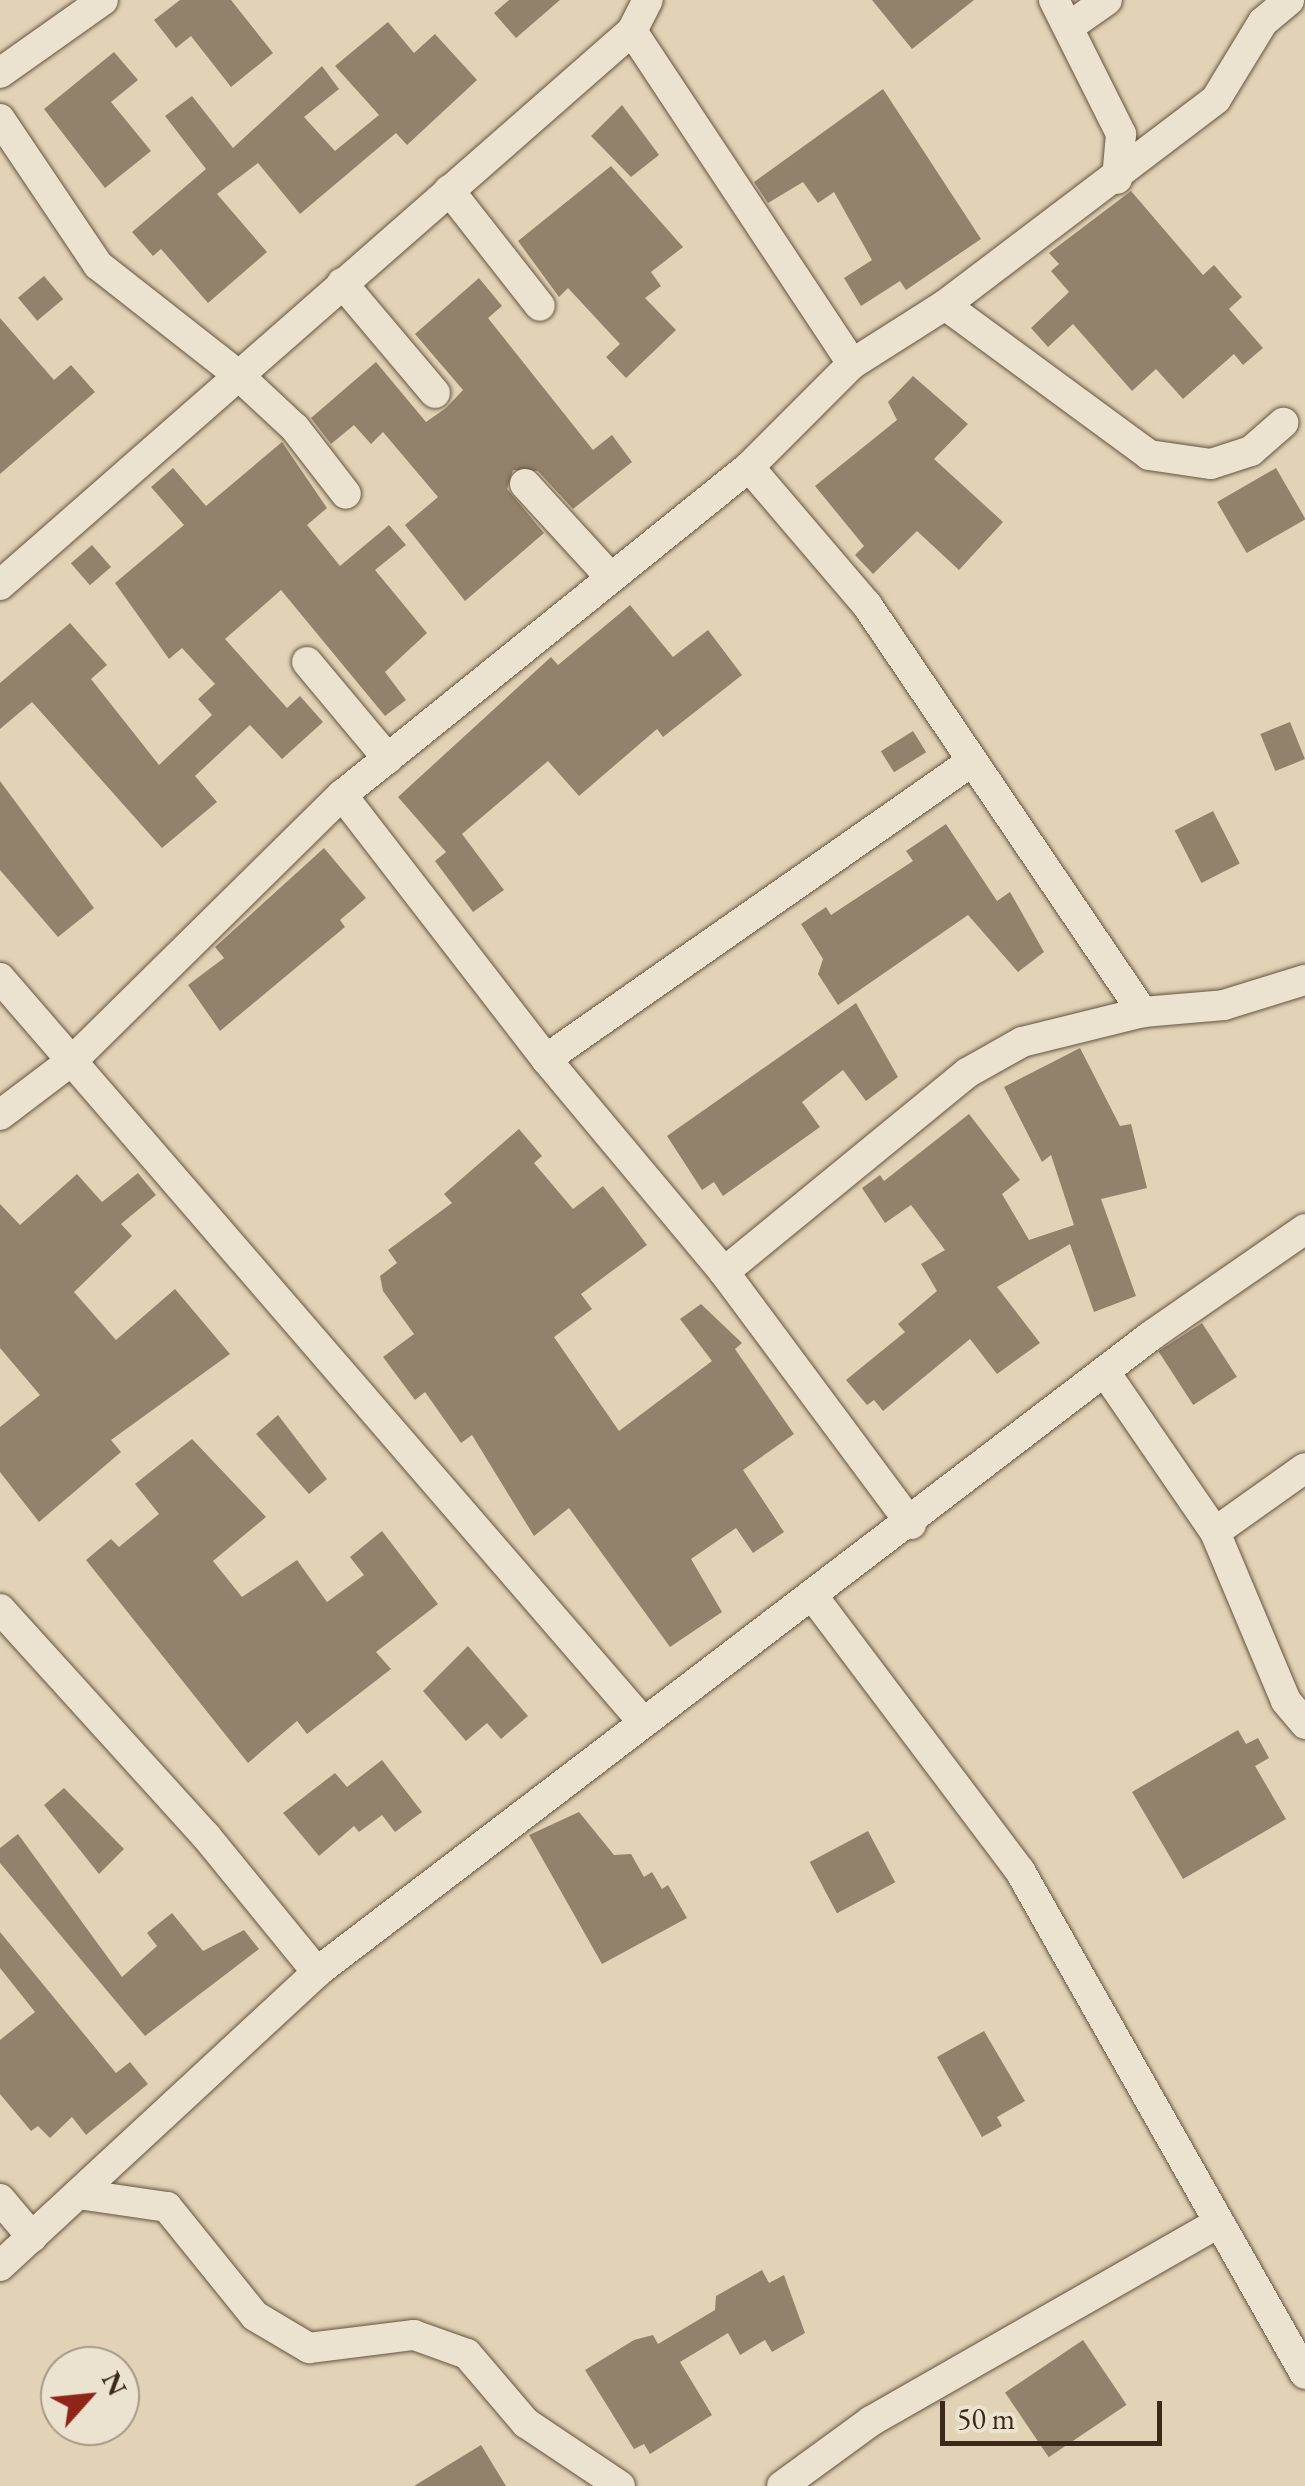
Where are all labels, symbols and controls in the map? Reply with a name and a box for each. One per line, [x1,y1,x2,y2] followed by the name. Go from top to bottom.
[40,2346,140,2446] north arrow
[94,2365,136,2402] text: N
[945,2381,1168,2443] scale bar
[957,2399,1015,2438] text: 50 m

